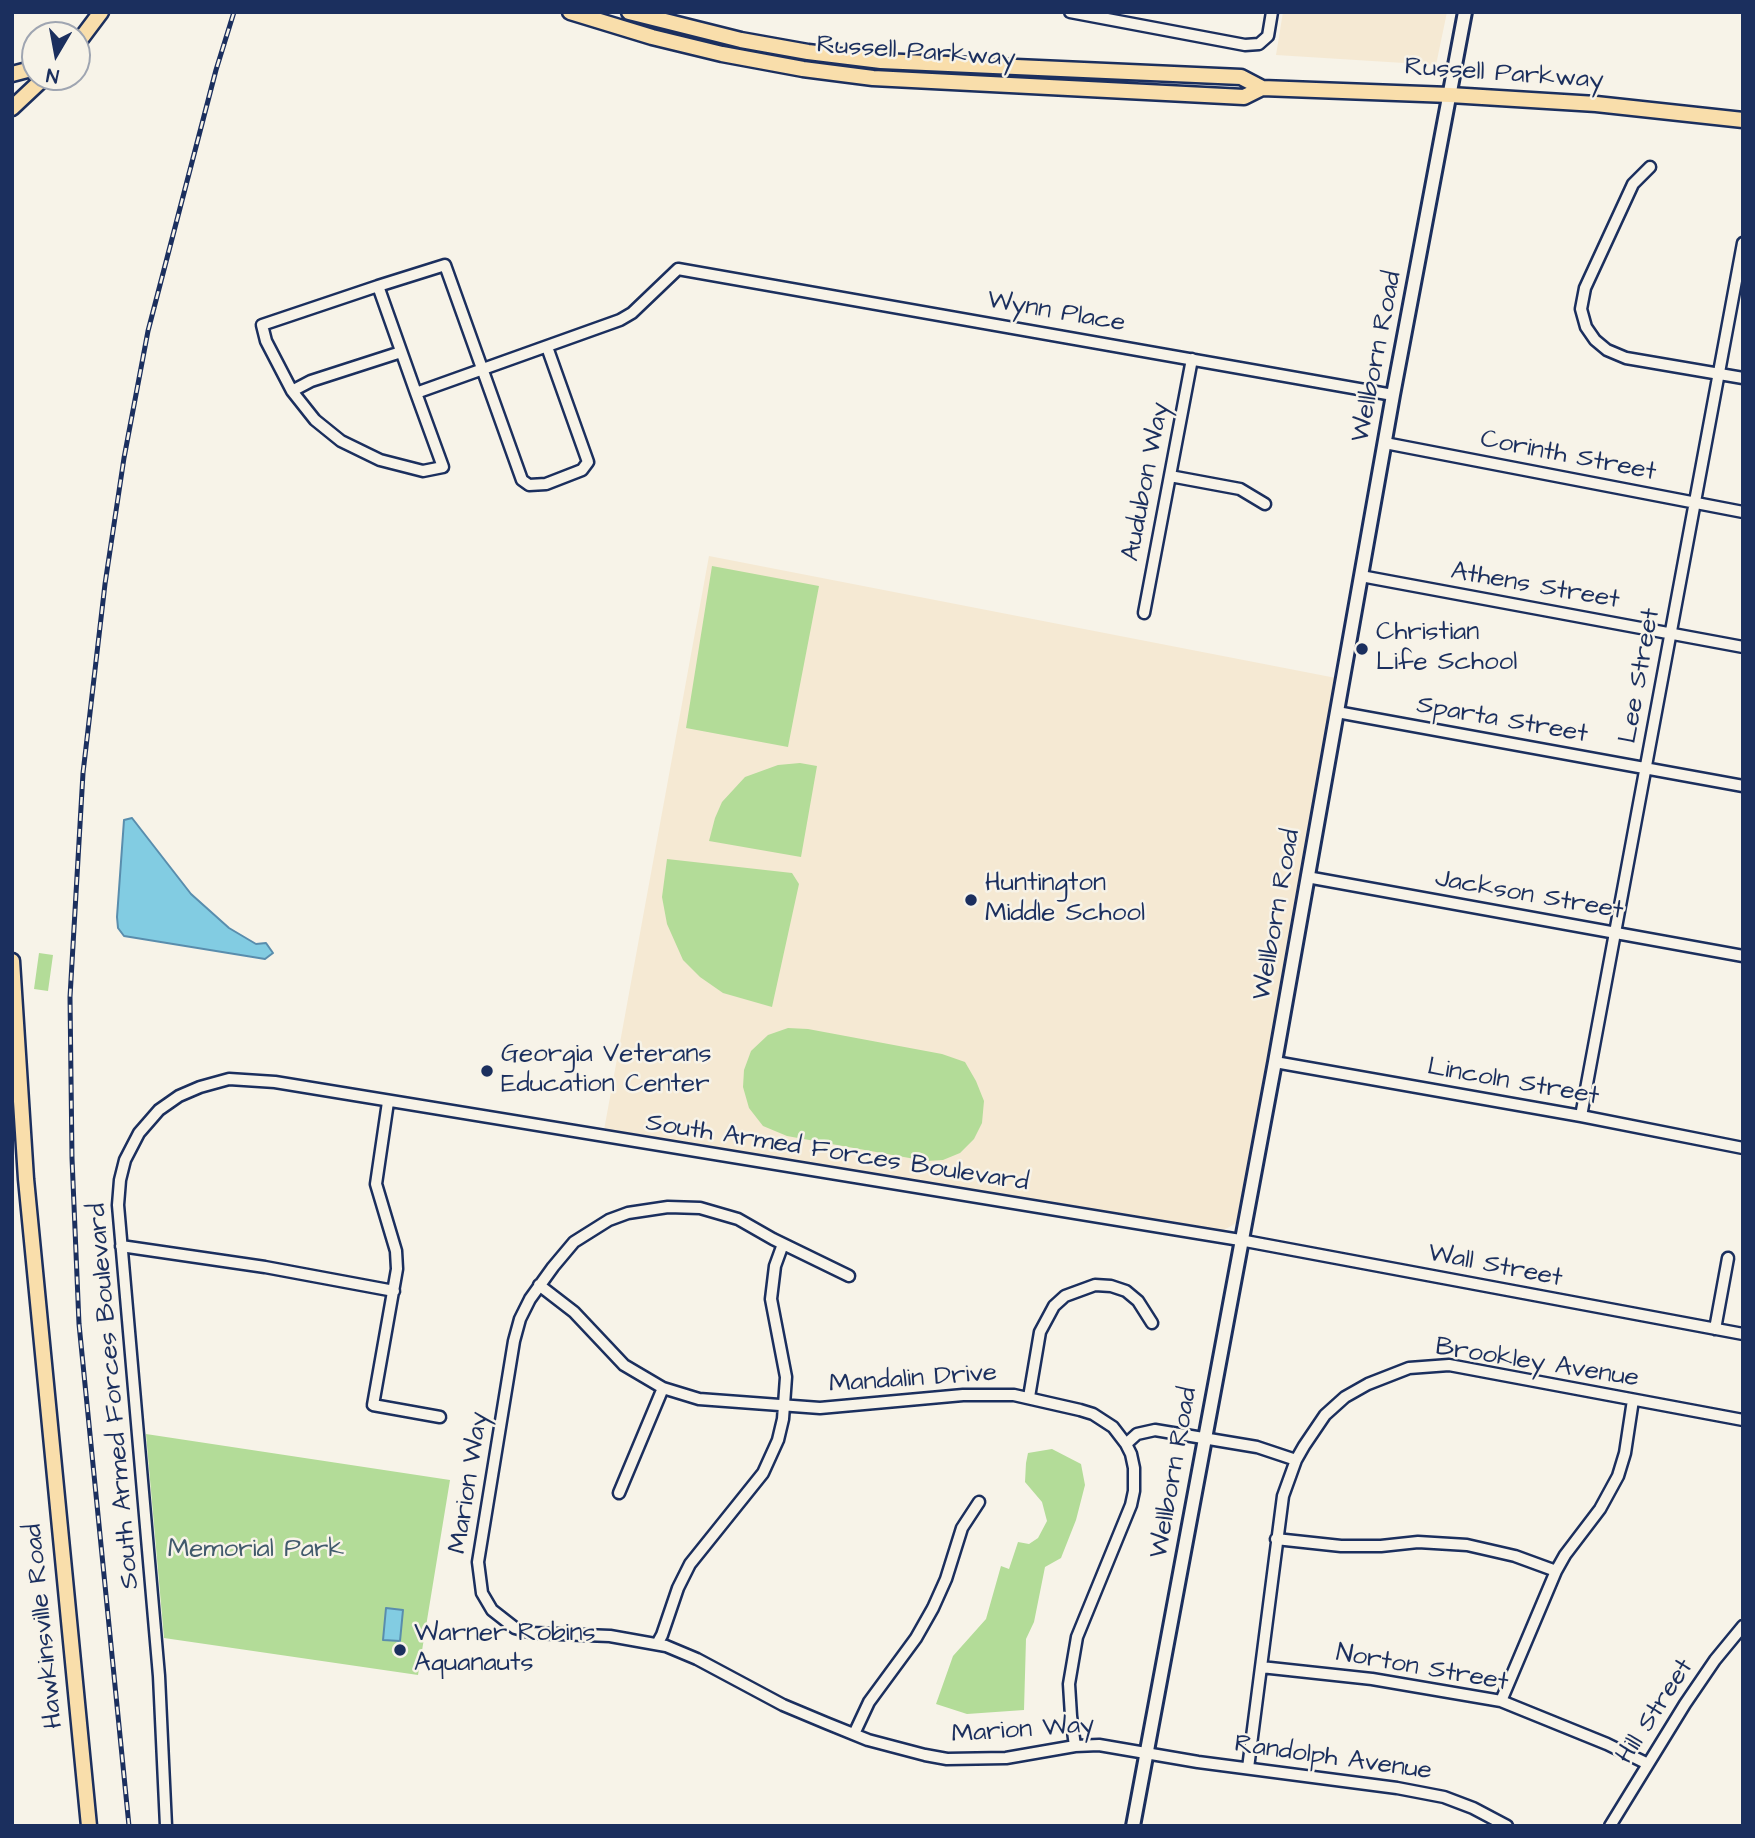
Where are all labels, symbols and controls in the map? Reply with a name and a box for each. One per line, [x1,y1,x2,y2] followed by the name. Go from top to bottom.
[21,21,91,91] north arrow
[816,30,1016,76] street label: Russell Parkway
[1404,52,1604,98] street label: Russell Parkway
[44,61,61,90] text: N
[1346,269,1410,445] street label: Wellborn Road
[985,286,1127,340] street label: Wynn Place
[1116,400,1178,564] street label: Audubon Way
[1478,425,1658,489] street label: Corinth Street
[1448,557,1622,617] street label: Athens Street
[1614,606,1668,746] street label: Lee Street
[1376,618,1517,680] place label: Christian Life School
[1354,641,1370,657] marker: Christian Life School
[1414,691,1590,751] street label: Sparta Street
[1248,827,1308,1003] street label: Wellborn Road
[1432,864,1626,928] street label: Jackson Street
[985,869,1145,931] place label: Huntington Middle School
[963,892,979,908] marker: Huntington Middle School
[501,1040,712,1102] place label: Georgia Veterans Education Center
[1425,1053,1601,1113] street label: Lincoln Street
[479,1063,495,1079] marker: Georgia Veterans Education Center
[643,1108,1031,1200] street label: South Armed Forces Boulevard
[83,1202,147,1590] street label: South Armed Forces Boulevard
[1425,1239,1565,1295] street label: Wall Street
[1433,1333,1641,1395] street label: Brookley Avenue
[828,1359,998,1401] street label: Mandalin Drive
[1145,1385,1205,1561] street label: Wellborn Road
[443,1410,497,1556] street label: Marion Way
[19,1522,71,1730] street label: Hawkinsville Road
[168,1535,344,1567] park label: Memorial Park
[414,1619,596,1680] place label: Warner Robins Aquanauts
[1334,1639,1510,1699] street label: Norton Street
[392,1642,408,1658] marker: Warner Robins Aquanauts
[1611,1654,1701,1770] street label: Hill Street
[951,1710,1095,1752] street label: Marion Way
[1232,1730,1434,1788] street label: Randolph Avenue

